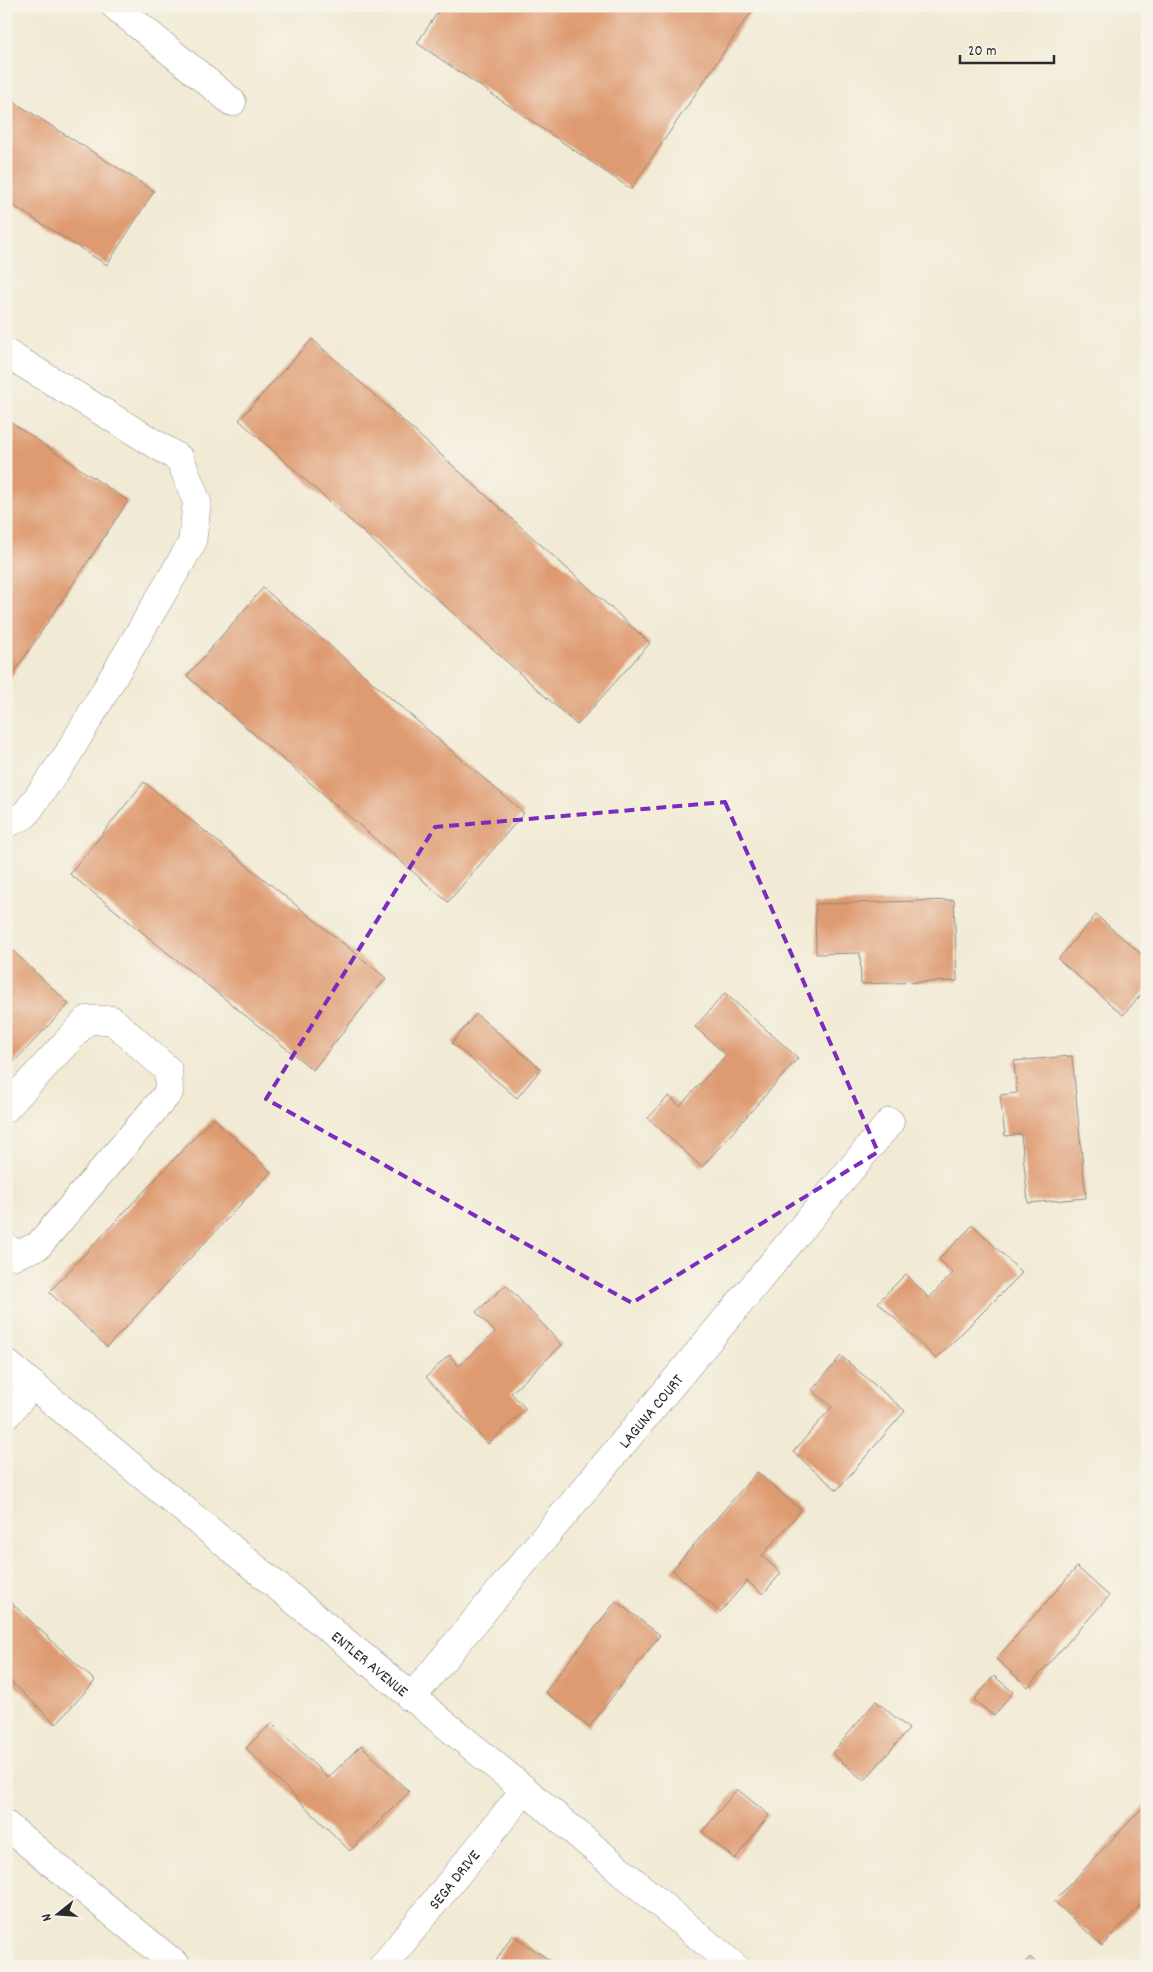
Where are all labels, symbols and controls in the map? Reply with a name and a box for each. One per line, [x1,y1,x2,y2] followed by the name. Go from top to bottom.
[960,32,1054,64] scale bar
[968,41,996,63] text: 20 m
[614,1369,690,1454] street label: LAGUNA COURT
[326,1626,413,1704] street label: ENTLER AVENUE
[424,1845,487,1915] street label: SEGA DRIVE
[32,1890,82,1940] north arrow
[37,1911,58,1923] text: N

